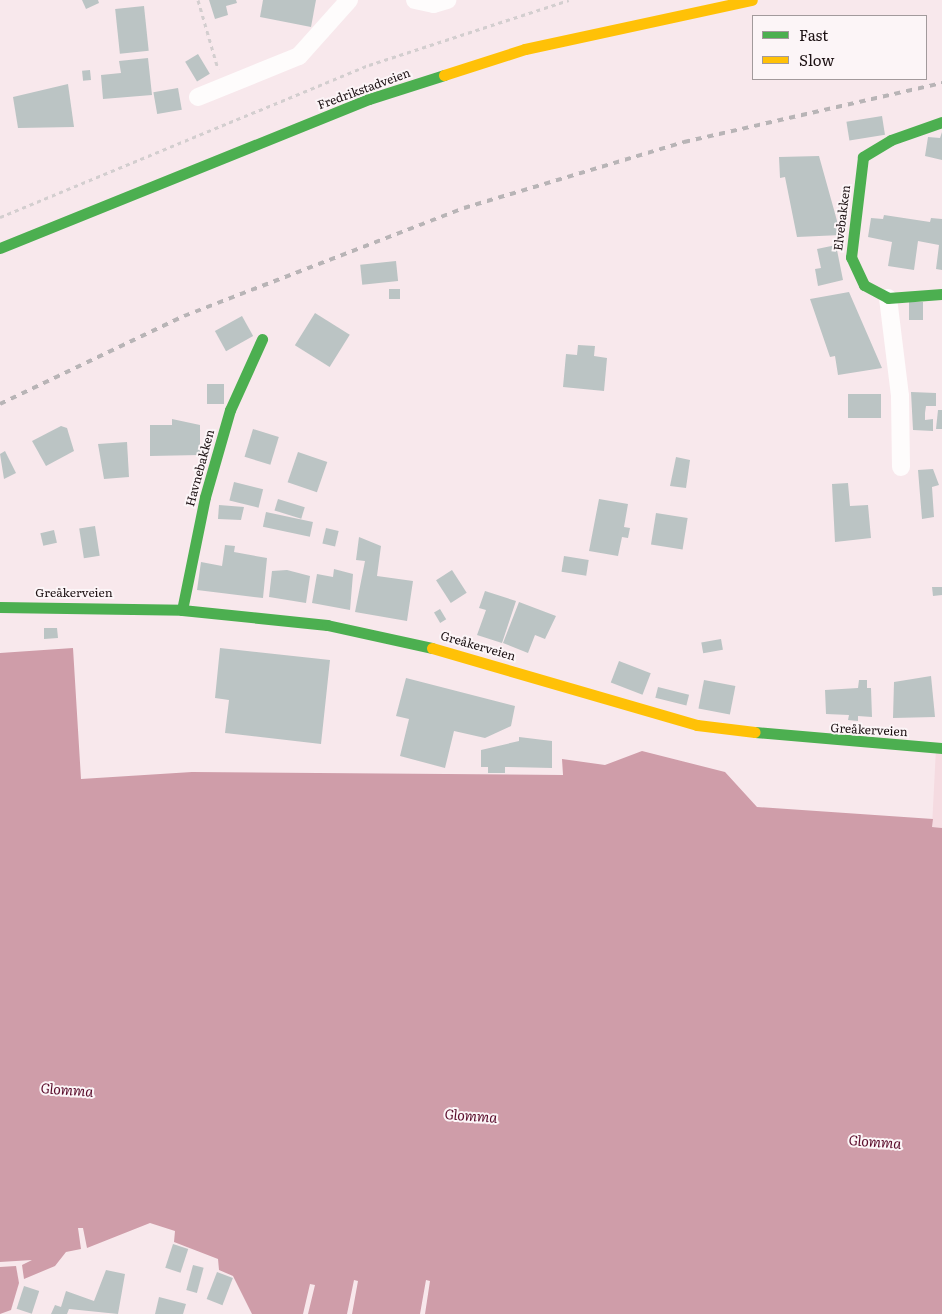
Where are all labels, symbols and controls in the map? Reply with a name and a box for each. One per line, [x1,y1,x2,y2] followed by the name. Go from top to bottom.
[752,15,927,80] legend
[799,23,828,46] text: Fast
[799,48,834,71] text: Slow
[316,66,412,112] street label: Fredrikstadveien
[831,184,853,252] street label: Elvebakken
[183,428,217,508] street label: Havnebakken
[35,586,113,600] street label: Greåkerveien
[439,628,517,664] street label: Greåkerveien
[830,721,908,739] street label: Greåkerveien
[40,1079,94,1099] water label: Glomma
[444,1105,498,1125] water label: Glomma
[848,1131,902,1151] water label: Glomma

